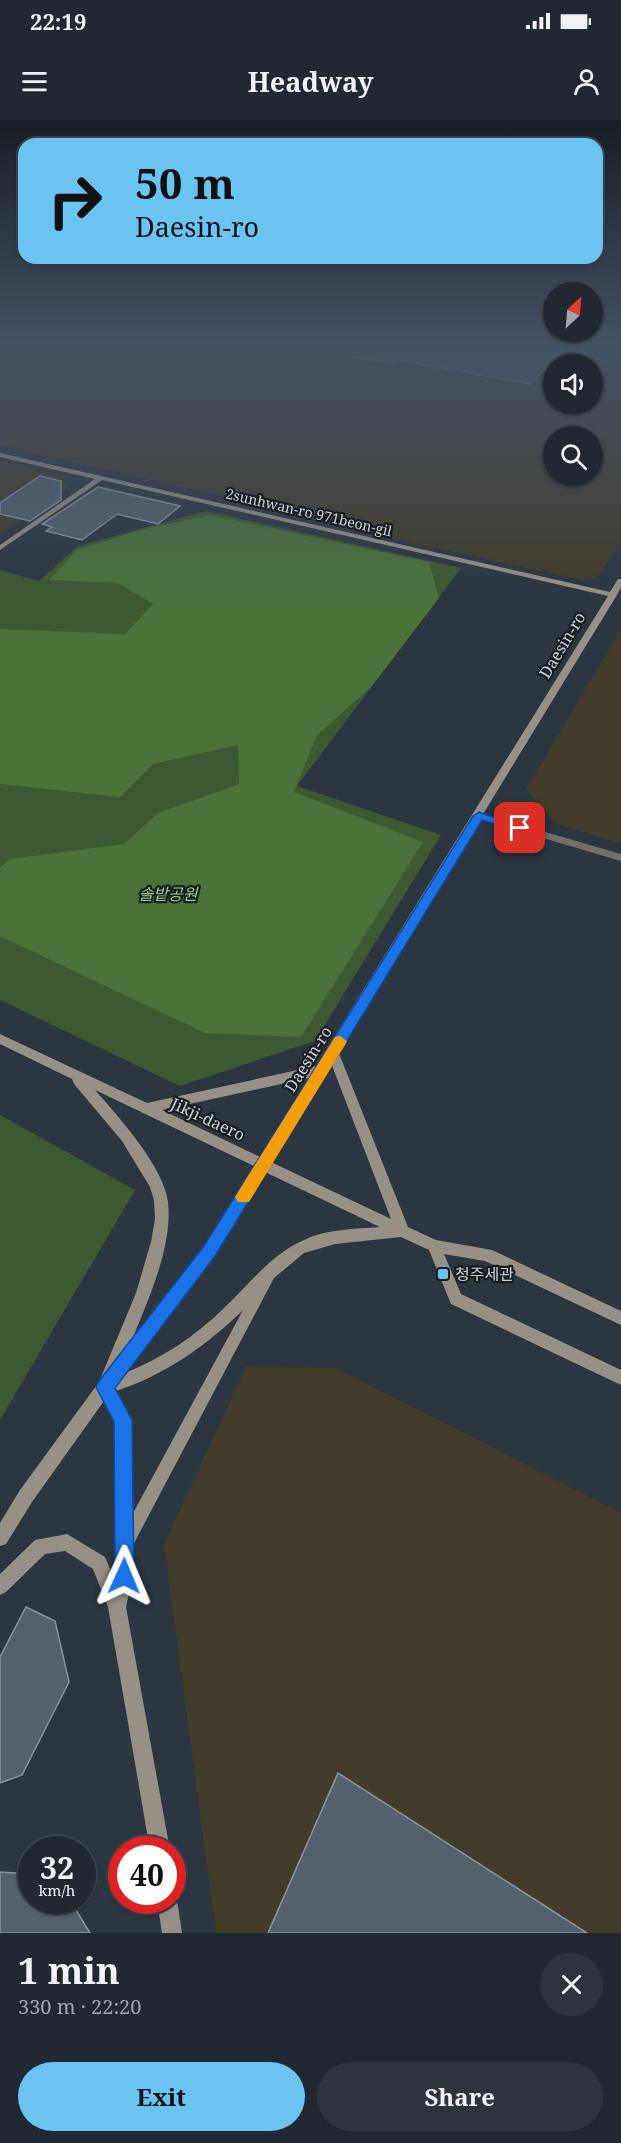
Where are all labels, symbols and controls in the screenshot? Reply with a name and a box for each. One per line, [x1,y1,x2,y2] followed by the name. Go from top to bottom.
[30,6,86,36] text: 22:19
[248,63,373,100] text: Headway
[18,65,51,98] icon: menu
[570,65,603,98] icon: person
[135,154,235,211] text: 50 m
[36,162,114,240] icon: right
[135,208,259,245] text: Daesin-ro
[543,282,603,342] north arrow
[543,282,603,486] map controls
[543,354,603,414] button: sound
[543,426,603,486] button: search
[224,484,395,541] street label: 2sunhwan-ro 971beon-gil
[534,608,590,682] street label: Daesin-ro
[494,802,545,853] pin
[503,811,536,844] icon: arrive
[139,883,199,905] park label: 솔밭공원
[279,1022,337,1096] street label: Daesin-ro
[167,1092,249,1146] street label: Jikji-daero
[455,1263,514,1285] place label: 청주세관
[436,1267,450,1281] marker: 청주세관
[92,1544,156,1608] position arrow
[108,1836,186,1914] speed limit sign: 40
[40,1847,74,1888] text: 32
[39,1880,75,1900] text: km/h
[18,1946,120,1995] text: 1 min
[540,1953,603,2016] button: close
[18,1993,141,2020] text: 330 m · 22:20
[18,2062,305,2131] button: Exit
[317,2062,603,2131] button: Share

